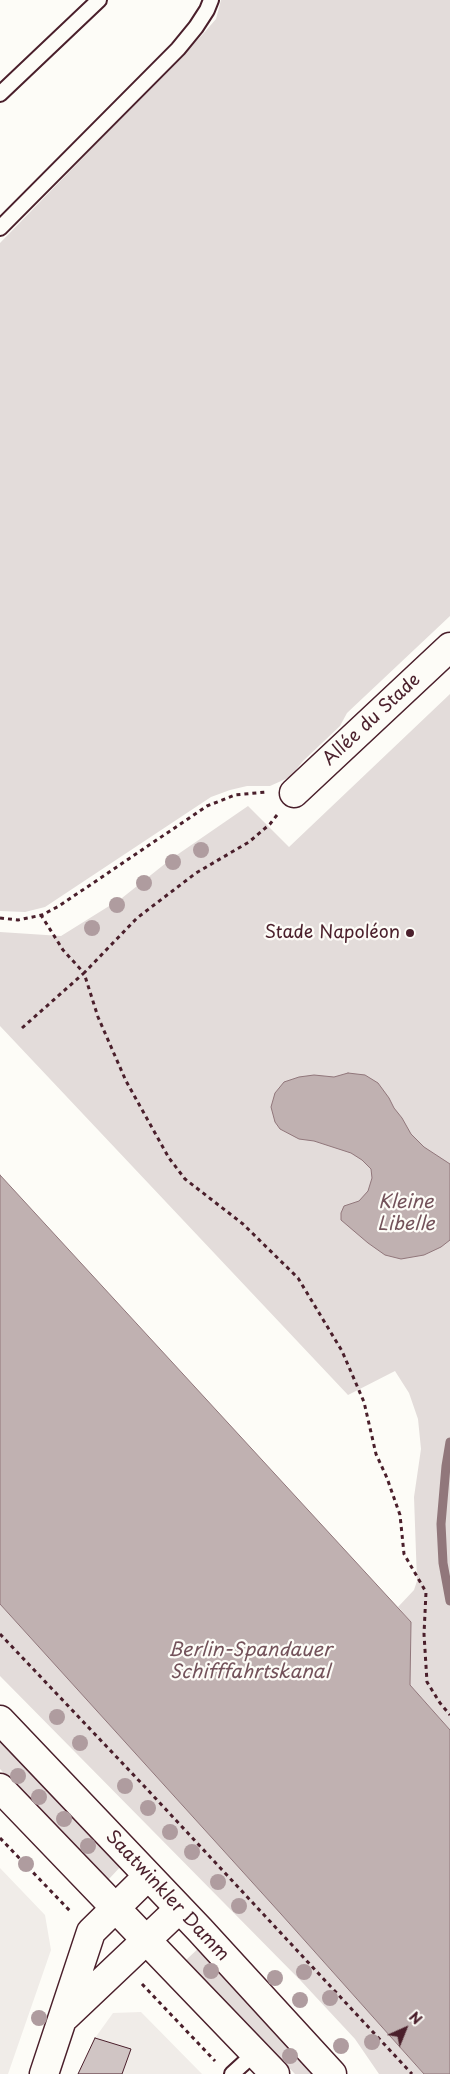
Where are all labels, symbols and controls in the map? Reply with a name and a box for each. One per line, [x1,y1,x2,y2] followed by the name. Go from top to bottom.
[319,669,425,771] street label: Allée du Stade
[264,922,400,944] place label: Stade Napoléon
[404,927,416,939] marker: Stade Napoléon
[377,1192,435,1236] water label: Kleine Libelle
[168,1640,332,1684] water label: Berlin-Spandauer Schifffahrtskanal
[101,1826,233,1966] street label: Saatwinkler Damm
[380,2004,430,2054] north arrow
[404,2006,427,2029] text: N

